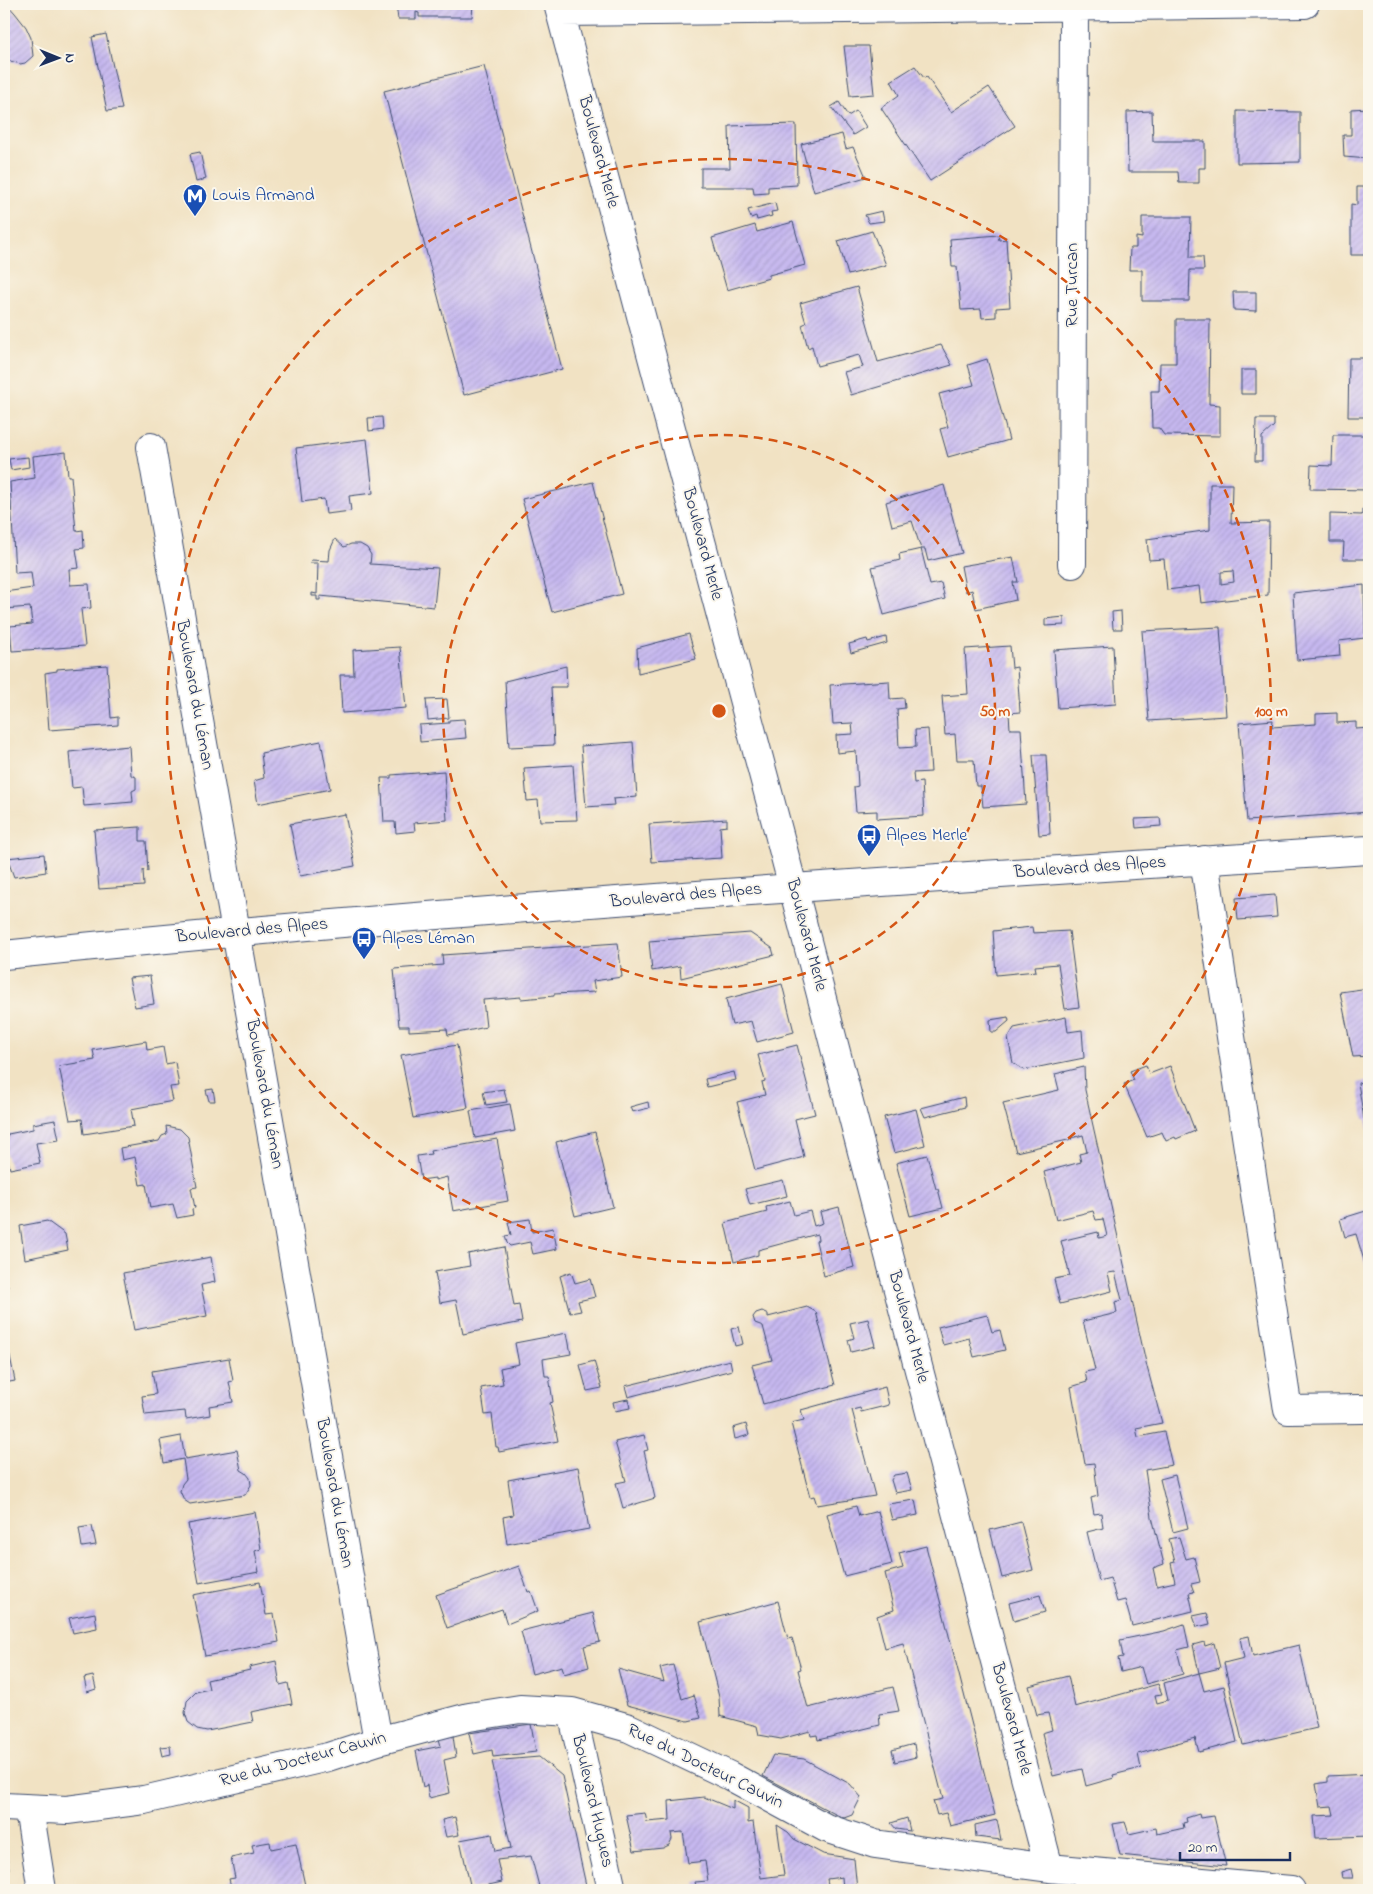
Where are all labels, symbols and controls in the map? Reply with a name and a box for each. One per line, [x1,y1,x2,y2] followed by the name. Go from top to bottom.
[32,32,82,82] north arrow
[59,53,80,63] text: N
[570,92,626,212] street label: Boulevard Merle
[182,183,208,217] metro station icon: Louis Armand
[212,183,315,209] place label: Louis Armand
[1060,243,1086,327] street label: Rue Turcan
[674,484,730,604] street label: Boulevard Merle
[168,617,220,772] street label: Boulevard du Léman
[980,701,1011,723] text: 50 m
[1254,701,1288,723] text: 100 m
[710,702,728,720] centre of rings
[856,823,882,857] bus stop icon: Alpes Merle
[886,823,968,849] place label: Alpes Merle
[1012,850,1167,886] street label: Boulevard des Alpes
[778,875,834,995] street label: Boulevard Merle
[608,876,763,916] street label: Boulevard des Alpes
[174,911,329,951] street label: Boulevard des Alpes
[351,926,377,960] bus stop icon: Alpes Léman
[382,926,475,952] place label: Alpes Léman
[238,1016,290,1171] street label: Boulevard du Léman
[880,1267,936,1387] street label: Boulevard Merle
[308,1415,360,1570] street label: Boulevard du Léman
[983,1659,1039,1779] street label: Boulevard Merle
[622,1718,788,1816] street label: Rue du Docteur Cauvin
[217,1725,389,1795] street label: Rue du Docteur Cauvin
[563,1731,620,1870] street label: Boulevard Hugues
[1180,1829,1290,1861] scale bar
[1188,1837,1218,1859] text: 20 m

